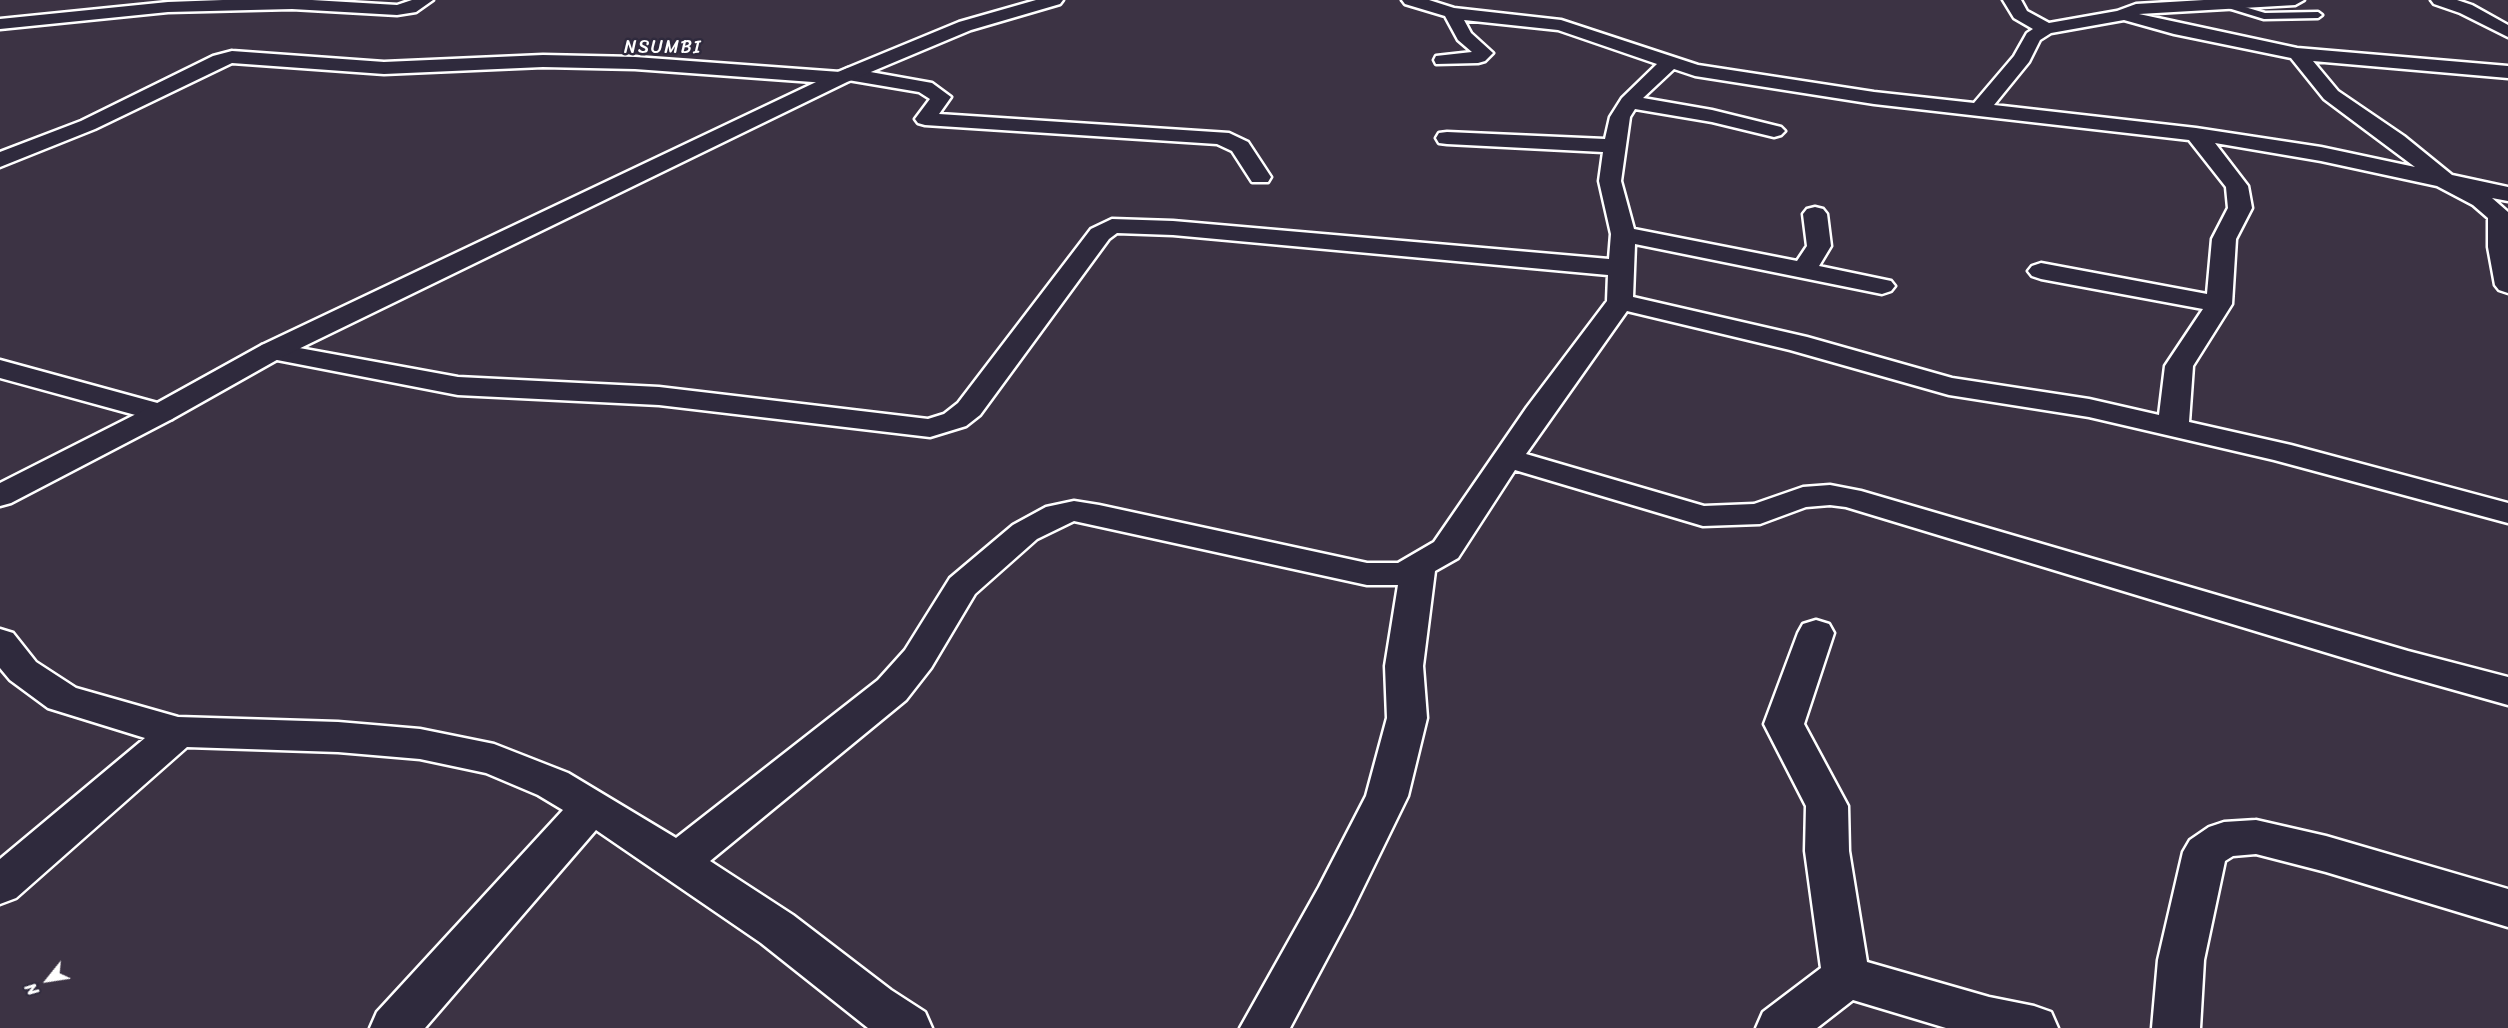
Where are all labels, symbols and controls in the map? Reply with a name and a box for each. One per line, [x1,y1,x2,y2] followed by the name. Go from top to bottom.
[625,37,701,59] district label: NSUMBI
[18,950,78,1010] north arrow
[17,977,47,1001] text: N

